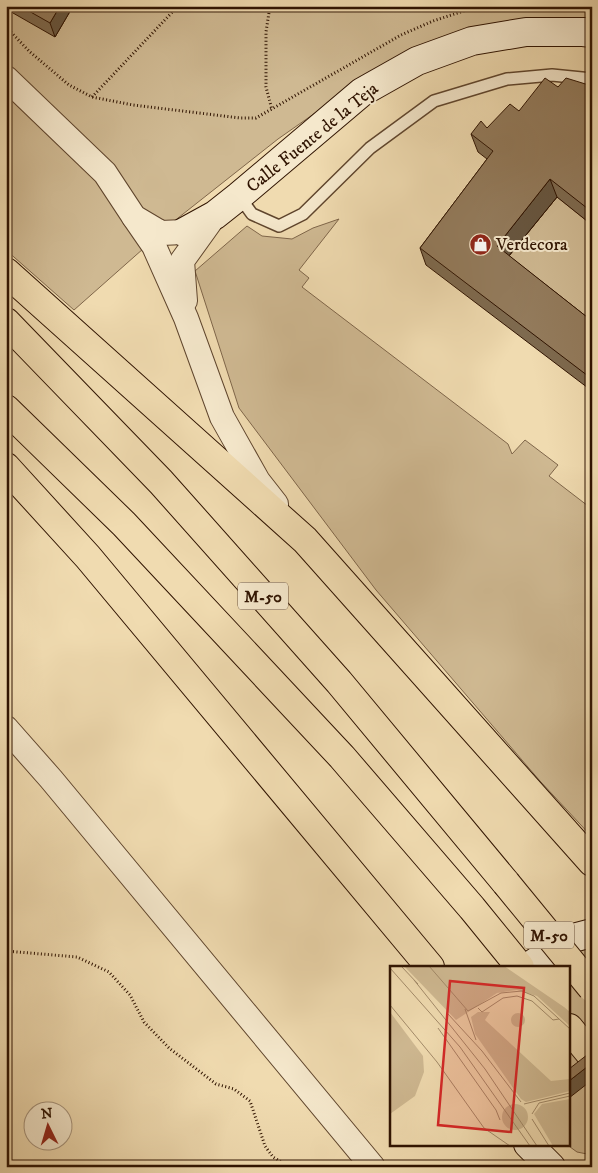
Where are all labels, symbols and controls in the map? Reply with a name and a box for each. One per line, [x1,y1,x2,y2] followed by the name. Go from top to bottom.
[242,78,383,198] street label: Calle Fuente de la Teja
[468,232,492,256] shop icon: Verdecora
[495,234,568,256] place label: Verdecora
[238,582,288,610] road number: M-50
[524,922,574,948] road number: M-50
[390,966,570,1146] inset map
[22,1100,72,1150] north arrow
[40,1105,54,1124] text: N

